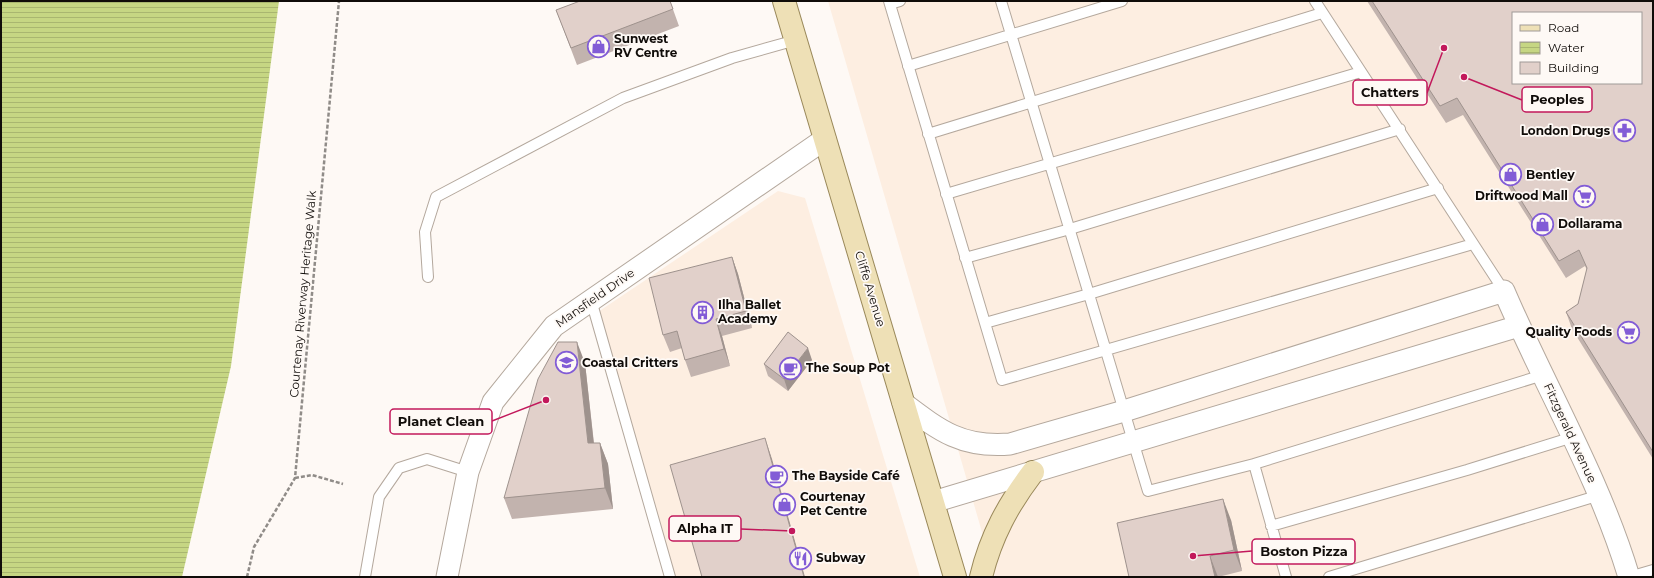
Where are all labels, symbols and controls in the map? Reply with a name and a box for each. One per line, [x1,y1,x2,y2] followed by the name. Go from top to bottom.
[1512,12,1642,84] legend
[1548,20,1579,35] text: Road
[614,31,678,60] place label: Sunwest RV Centre
[585,33,611,59] shop icon: Sunwest RV Centre
[1548,40,1585,55] text: Water
[1548,60,1599,75] text: Building
[1353,80,1427,105] callout: Chatters
[1361,84,1419,100] text: Chatters
[1522,87,1592,112] callout: Peoples
[1530,91,1584,107] text: Peoples
[1612,118,1638,144] pharmacy icon: London Drugs
[1521,123,1611,138] place label: London Drugs
[1498,162,1524,188] shop icon: Bentley
[1526,167,1575,182] place label: Bentley
[1571,183,1597,209] supermarket icon: Driftwood Mall
[1475,188,1568,203] place label: Driftwood Mall
[286,189,319,398] street label: Courtenay Riverway Heritage Walk
[1529,211,1555,237] shop icon: Dollarama
[1558,216,1623,231] place label: Dollarama
[852,249,889,329] street label: Cliffe Avenue
[552,265,637,330] street label: Mansfield Drive
[717,297,782,326] place label: Ilha Ballet Academy
[690,299,716,325] building icon: Ilha Ballet Academy
[1615,319,1641,345] supermarket icon: Quality Foods
[1526,324,1613,339] place label: Quality Foods
[553,350,579,376] school or university icon: Coastal Critters
[582,355,679,370] place label: Coastal Critters
[777,355,803,381] cafe icon: The Soup Pot
[806,360,891,375] place label: The Soup Pot
[1541,381,1600,485] street label: Fitzgerald Avenue
[390,409,492,434] callout: Planet Clean
[398,413,484,429] text: Planet Clean
[764,463,790,489] cafe icon: The Bayside Café
[792,468,900,483] place label: The Bayside Café
[800,489,867,518] place label: Courtenay Pet Centre
[772,491,798,517] shop icon: Courtenay Pet Centre
[669,516,741,541] callout: Alpha IT
[676,520,733,536] text: Alpha IT
[1252,539,1355,564] callout: Boston Pizza
[1260,543,1348,559] text: Boston Pizza
[787,545,813,571] restaurant icon: Subway
[816,550,866,565] place label: Subway

